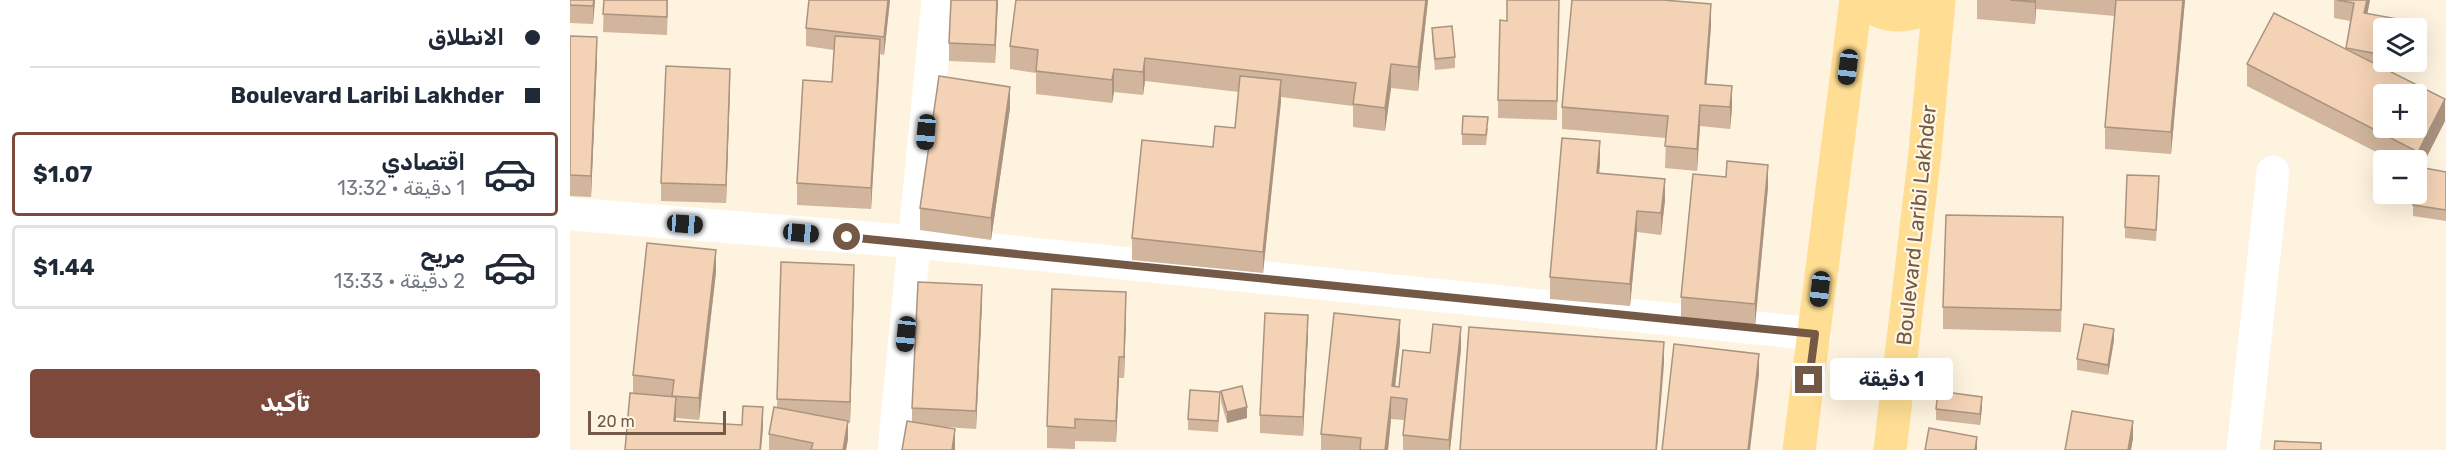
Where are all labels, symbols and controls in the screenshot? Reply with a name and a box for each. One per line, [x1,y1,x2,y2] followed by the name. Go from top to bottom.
[2373,18,2427,204] map controls
[2373,18,2427,72] button: layers
[428,24,504,51] text: الانطلاق
[1837,48,1859,86] car
[231,82,504,109] text: Boulevard Laribi Lakhder
[2373,84,2427,138] button: +
[1891,103,1941,347] street label: Boulevard Laribi Lakhder
[915,113,937,151] car
[483,147,537,201] icon: car
[382,149,465,176] text: اقتصادي
[2373,150,2427,204] button: −
[33,161,92,188] text: $1.07
[337,176,465,200] text: 1 دقيقة · 13:32
[666,214,704,234] car
[782,222,820,244] car
[833,223,860,250] route start
[483,240,537,294] icon: car
[420,242,465,269] text: مريح
[33,254,95,281] text: $1.44
[334,269,465,293] text: 2 دقيقة · 13:33
[1809,270,1831,308] car
[895,315,917,353] car
[1830,359,1953,401] callout: 1 دقيقة
[1795,366,1822,393] route end
[1859,367,1924,391] text: 1 دقيقة
[30,369,540,438] button: تأكيد
[588,408,726,436] scale bar
[597,412,635,431] text: 20 m

